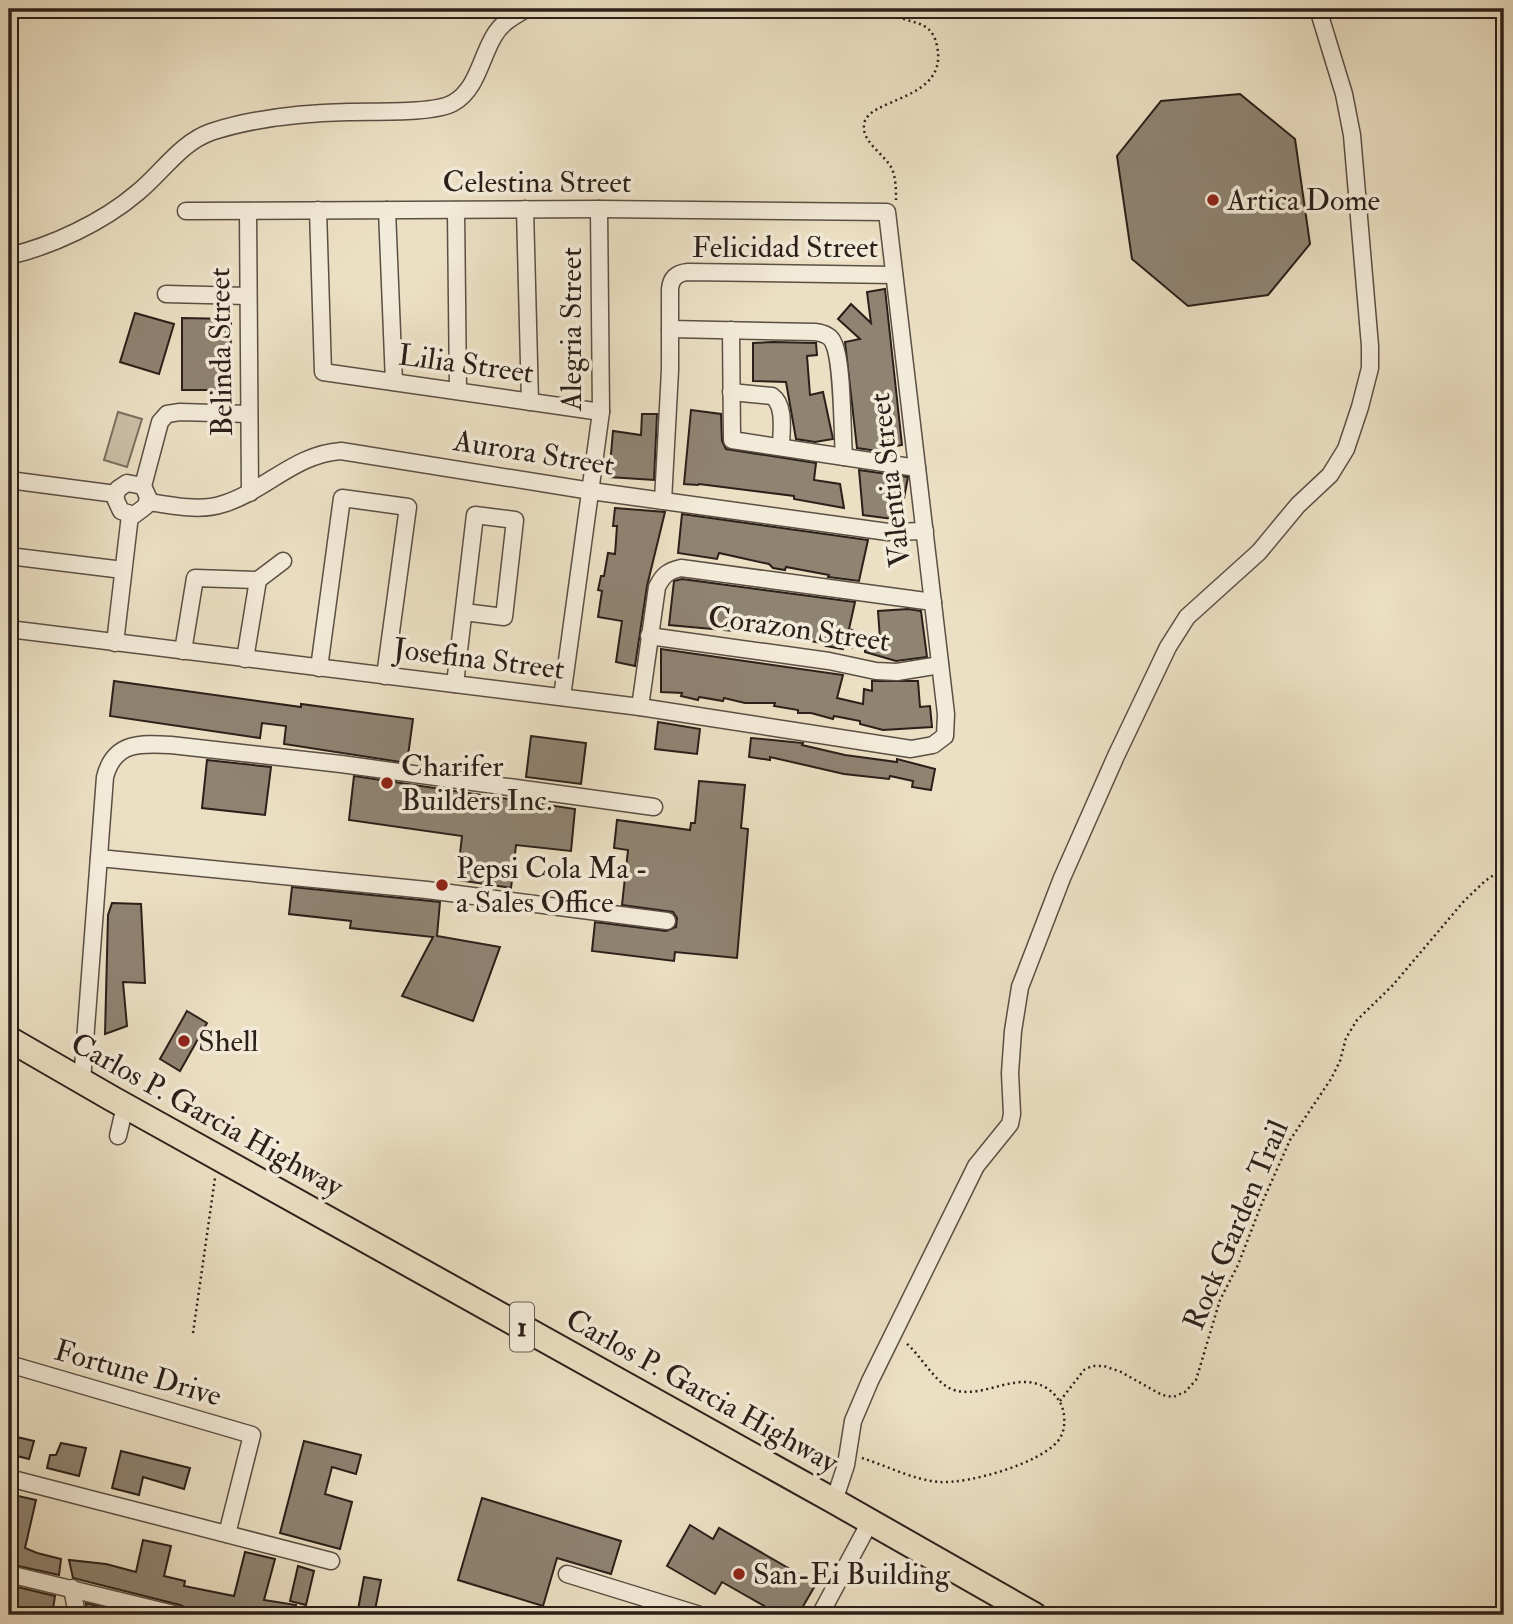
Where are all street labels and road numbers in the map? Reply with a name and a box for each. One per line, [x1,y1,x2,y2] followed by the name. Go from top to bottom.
[442,164,632,201] street label: Celestina Street
[692,229,879,266] street label: Felicidad Street
[553,247,590,412] street label: Alegria Street
[201,267,241,437] street label: Belinda Street
[396,336,536,392] street label: Lilia Street
[861,391,919,569] street label: Valentia Street
[450,422,617,484] street label: Aurora Street
[706,598,892,660] street label: Corazon Street
[391,630,567,688] street label: Josefina Street
[64,1025,350,1206] street label: Carlos P. Garcia Highway
[1175,1114,1297,1335] street label: Rock Garden Trail
[559,1301,845,1482] street label: Carlos P. Garcia Highway
[510,1302,534,1352] road number: 1
[50,1332,226,1414] street label: Fortune Drive

